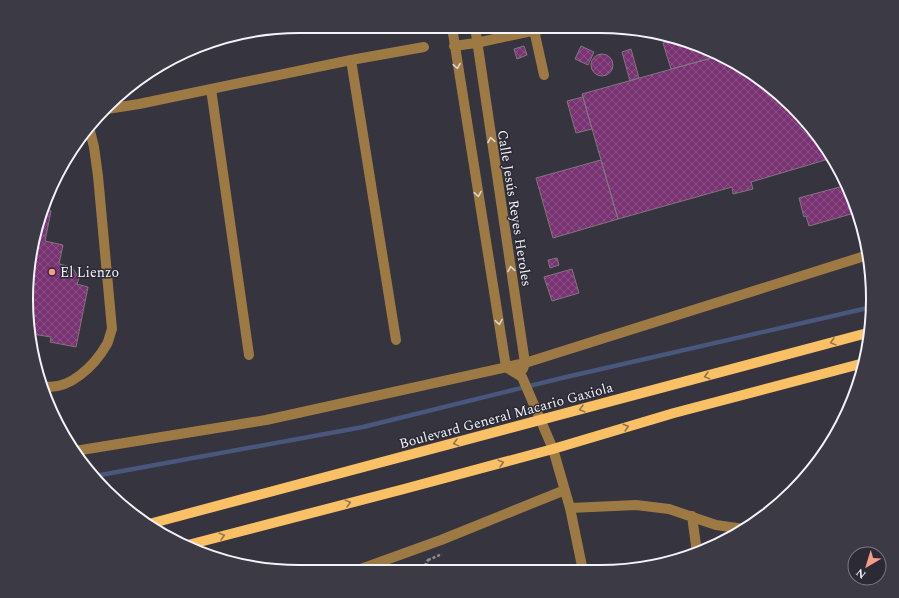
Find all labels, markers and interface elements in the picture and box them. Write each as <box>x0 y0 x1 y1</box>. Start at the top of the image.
one-way arrow <box>452 63 461 69</box>
street label: Calle Jesús Reyes Heroles <box>492 128 537 288</box>
one-way arrow <box>487 137 496 144</box>
one-way arrow <box>473 191 482 197</box>
place label: El Lienzo <box>60 262 119 283</box>
one-way arrow <box>507 266 516 272</box>
marker: El Lienzo <box>47 267 57 277</box>
one-way arrow <box>494 319 503 325</box>
one-way arrow <box>830 337 837 346</box>
one-way arrow <box>704 371 711 380</box>
street label: Boulevard General Macario Gaxiola <box>397 377 616 454</box>
one-way arrow <box>579 405 585 413</box>
one-way arrow <box>622 423 629 432</box>
one-way arrow <box>453 438 460 447</box>
one-way arrow <box>497 459 504 468</box>
one-way arrow <box>345 500 351 508</box>
one-way arrow <box>218 532 225 541</box>
north arrow <box>847 546 887 586</box>
text: N <box>852 564 870 583</box>

